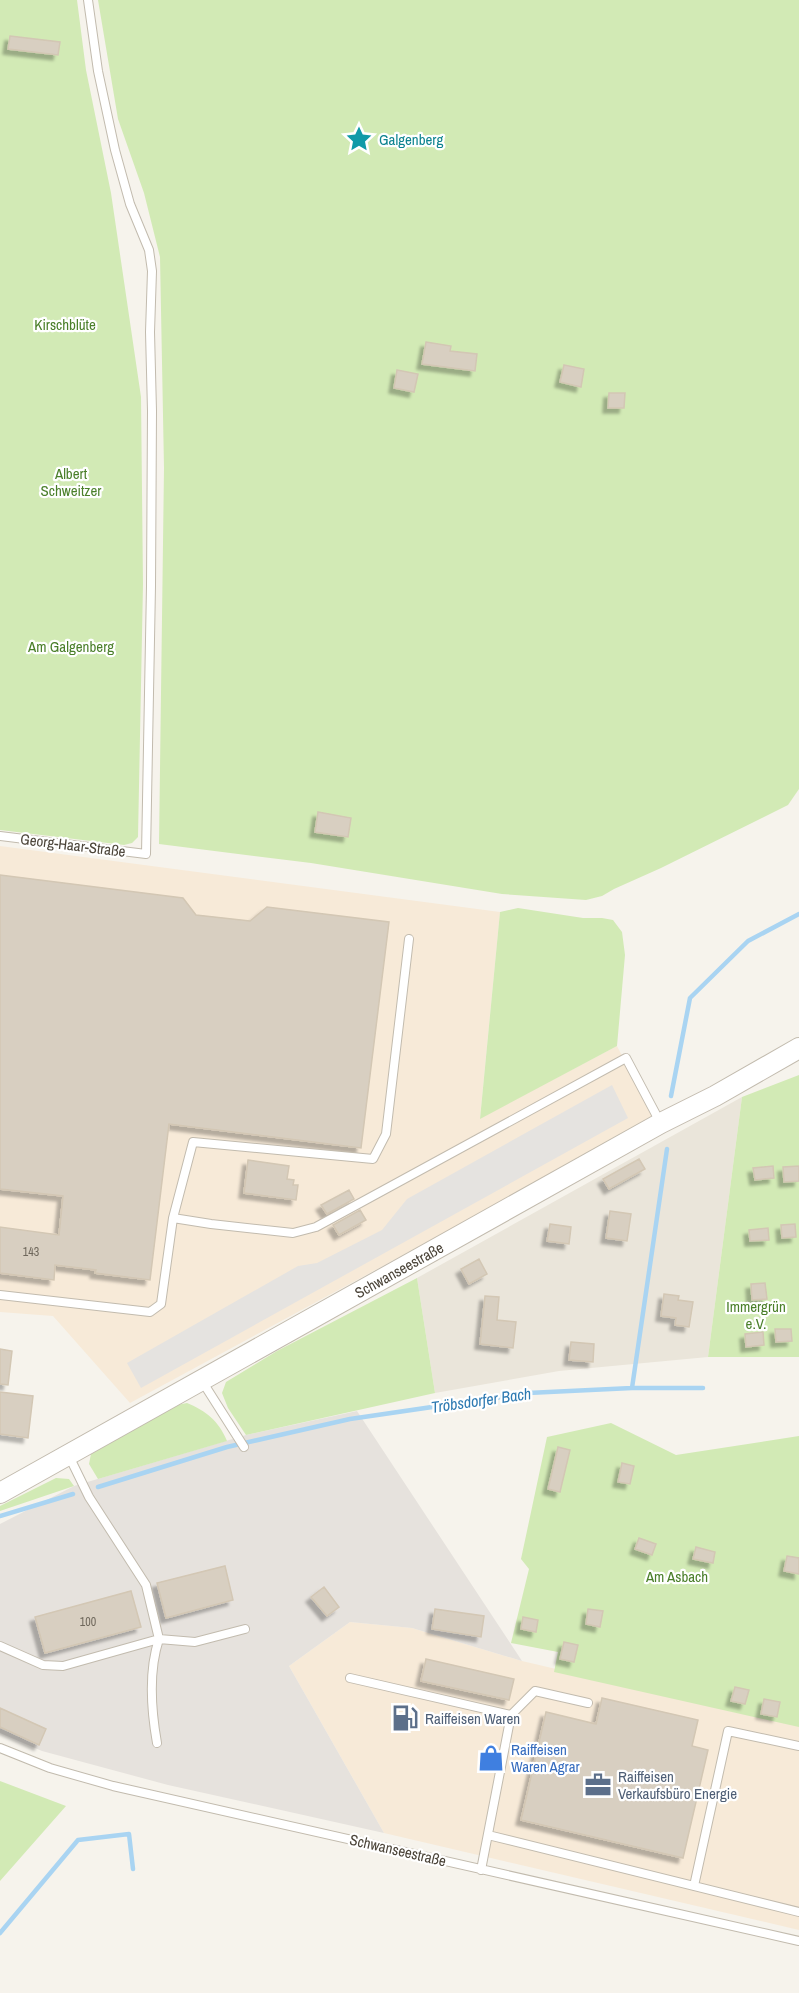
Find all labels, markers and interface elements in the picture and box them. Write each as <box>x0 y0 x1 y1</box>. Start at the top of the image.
place icon: Galgenberg <box>344 124 374 154</box>
place label: Galgenberg <box>379 129 443 150</box>
park label: Kirschblüte <box>34 314 96 335</box>
park label: Albert Schweitzer <box>41 463 101 501</box>
park label: Am Galgenberg <box>27 636 114 657</box>
street label: Georg-Haar-Straße <box>19 828 127 862</box>
street label: Schwanseestraße <box>351 1237 447 1303</box>
house number: 143 <box>23 1244 39 1260</box>
park label: Immergrün e.V. <box>726 1296 786 1334</box>
water label: Tröbsdorfer Bach <box>430 1382 532 1418</box>
park label: Am Asbach <box>645 1566 708 1587</box>
house number: 100 <box>80 1614 96 1630</box>
fuel station icon: Raiffeisen Waren <box>390 1703 420 1733</box>
place label: Raiffeisen Waren <box>425 1708 520 1729</box>
place label: Raiffeisen Waren Agrar <box>511 1739 580 1777</box>
shop icon: Raiffeisen Waren Agrar <box>476 1743 506 1773</box>
place label: Raiffeisen Verkaufsbüro Energie <box>618 1766 737 1804</box>
office icon: Raiffeisen Verkaufsbüro Energie <box>583 1770 613 1800</box>
street label: Schwanseestraße <box>348 1829 448 1871</box>

